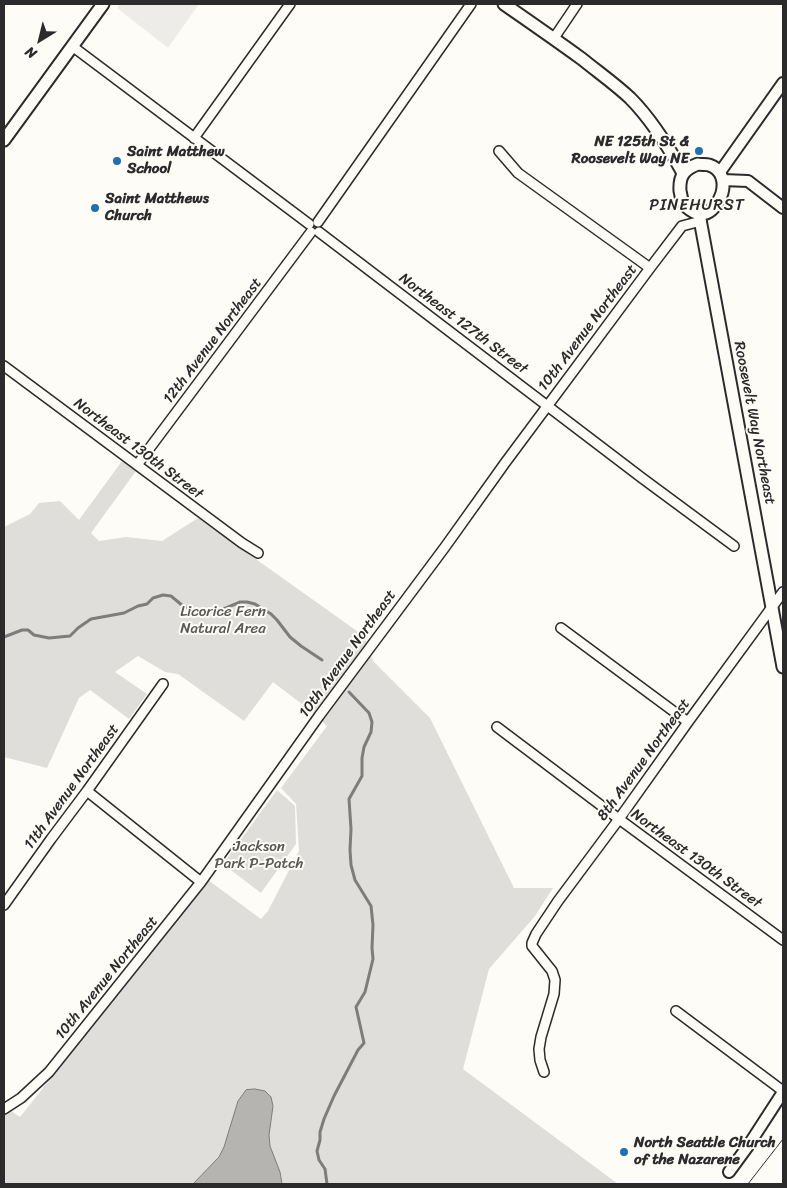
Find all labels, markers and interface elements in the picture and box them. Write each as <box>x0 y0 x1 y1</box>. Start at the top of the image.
north arrow <box>15 15 65 65</box>
text: N <box>20 40 42 66</box>
place label: NE 125th St & Roosevelt Way NE <box>572 133 689 168</box>
place label: Saint Matthew School <box>127 143 225 178</box>
marker: NE 125th St & Roosevelt Way NE <box>693 145 705 157</box>
marker: Saint Matthew School <box>111 155 123 167</box>
place label: Saint Matthews Church <box>105 190 209 225</box>
district label: PINEHURST <box>649 196 745 216</box>
marker: Saint Matthews Church <box>89 202 101 214</box>
street label: 10th Avenue Northeast <box>535 261 641 395</box>
street label: Northeast 127th Street <box>395 270 531 378</box>
street label: 12th Avenue Northeast <box>160 275 266 407</box>
street label: Roosevelt Way Northeast <box>729 340 779 506</box>
street label: Northeast 130th Street <box>70 395 206 503</box>
street label: 10th Avenue Northeast <box>296 587 400 721</box>
park label: Licorice Fern Natural Area <box>180 603 266 638</box>
street label: 8th Avenue Northeast <box>594 695 694 825</box>
street label: 11th Avenue Northeast <box>21 721 123 853</box>
street label: Northeast 130th Street <box>627 806 765 912</box>
park label: Jackson Park P-Patch <box>215 838 303 873</box>
street label: 10th Avenue Northeast <box>52 913 162 1043</box>
place label: North Seattle Church of the Nazarene <box>634 1134 776 1169</box>
marker: North Seattle Church of the Nazarene <box>618 1146 630 1158</box>

